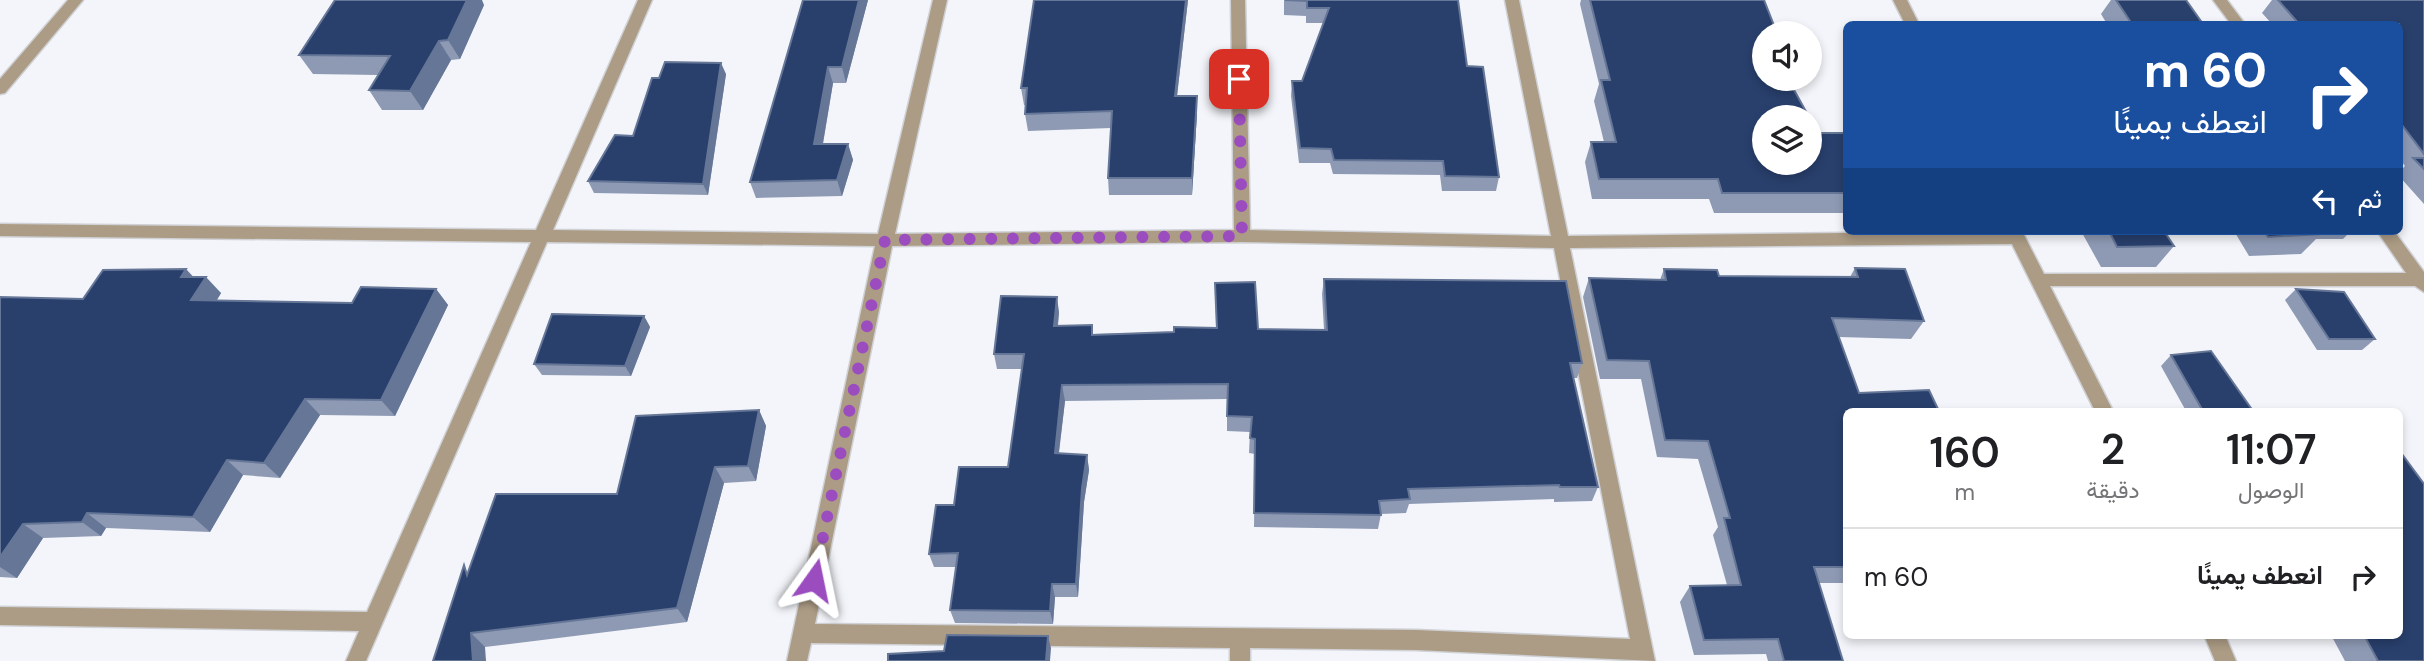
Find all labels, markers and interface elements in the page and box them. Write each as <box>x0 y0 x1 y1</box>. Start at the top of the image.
map controls <box>1752 21 1822 175</box>
button: sound <box>1752 21 1822 91</box>
text: 60 m <box>2144 38 2267 102</box>
pin <box>1209 49 1269 109</box>
icon: right <box>2291 49 2382 140</box>
icon: arrive <box>1220 60 1258 98</box>
text: انعطف يمينًا <box>2113 101 2267 143</box>
button: layers <box>1752 105 1822 175</box>
icon: left <box>2306 182 2344 220</box>
text: ثم <box>2358 182 2382 216</box>
text: 2 <box>2101 422 2125 477</box>
text: 11:07 <box>2226 422 2317 477</box>
text: 160 <box>1929 425 2000 480</box>
text: دقيقة <box>2086 475 2140 505</box>
text: الوصول <box>2238 475 2304 505</box>
text: m <box>1954 477 1975 507</box>
position arrow <box>777 543 851 617</box>
text: انعطف يمينًا <box>2197 558 2323 592</box>
icon: right <box>2344 558 2382 596</box>
text: 60 m <box>1864 560 1928 594</box>

